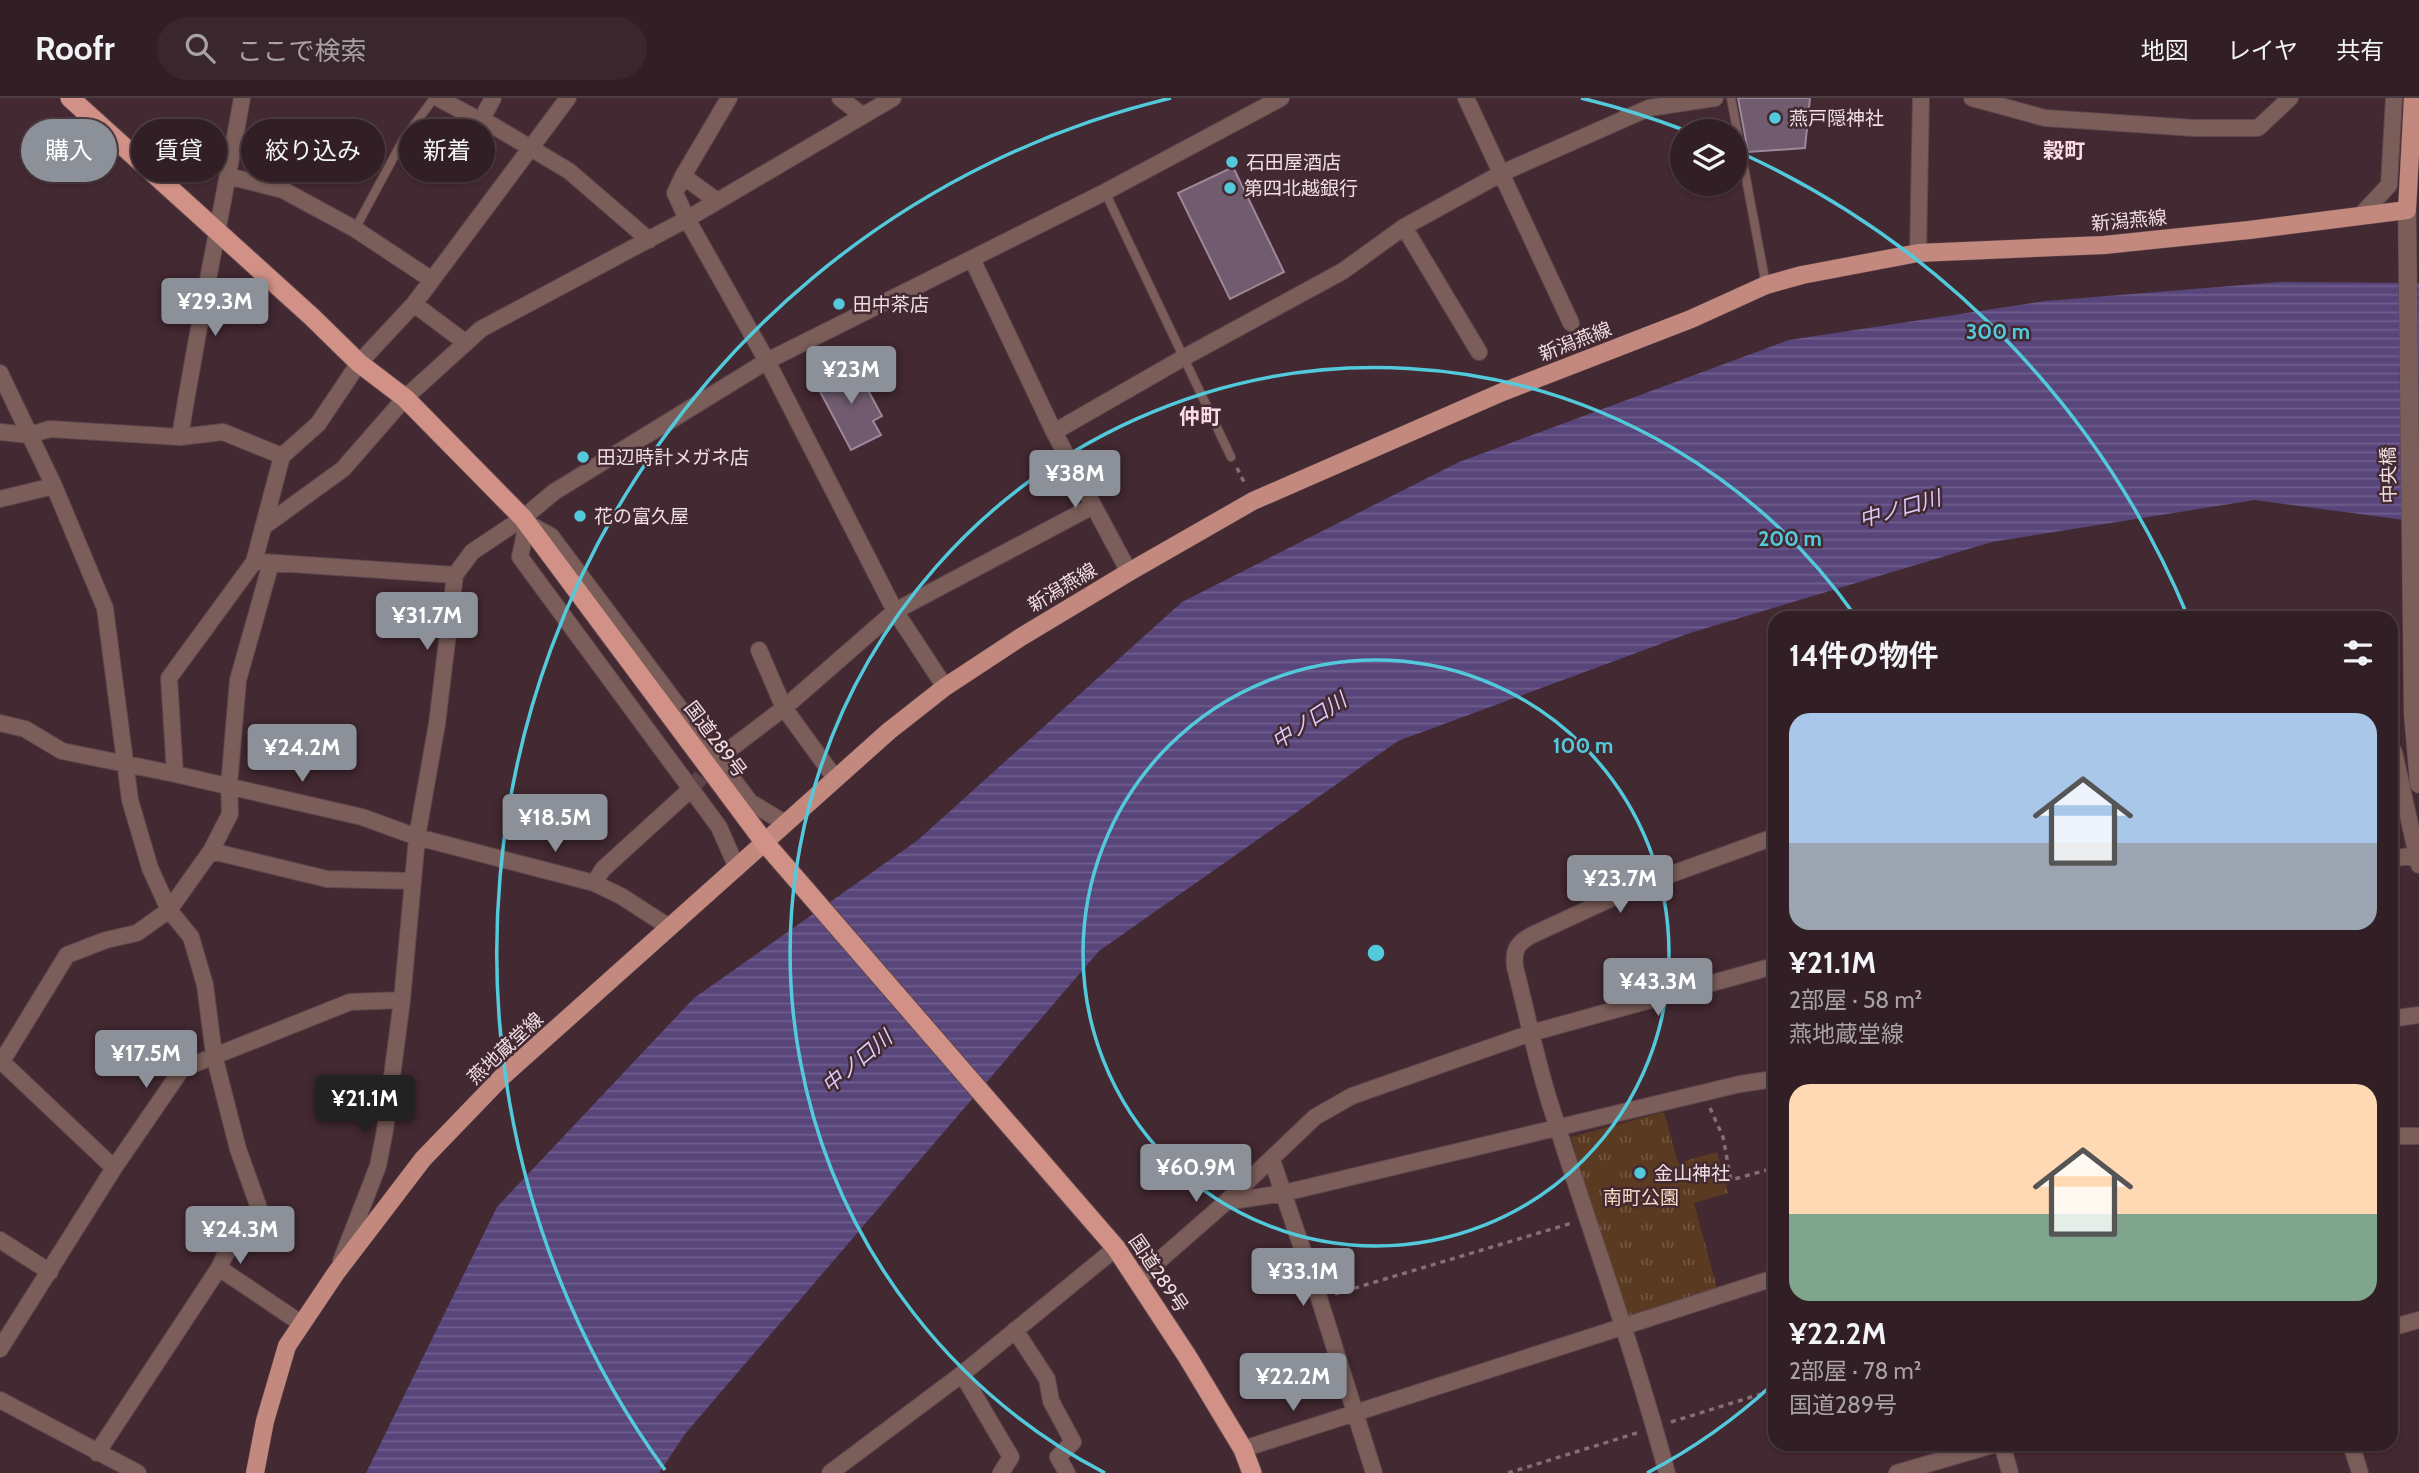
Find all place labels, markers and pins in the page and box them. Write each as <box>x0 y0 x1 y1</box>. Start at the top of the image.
place label: 燕戸隠神社 <box>1789 107 1884 130</box>
marker: 燕戸隠神社 <box>1767 110 1783 126</box>
place label: 石田屋酒店 <box>1246 151 1341 174</box>
marker: 石田屋酒店 <box>1224 154 1240 170</box>
place label: 第四北越銀行 <box>1244 177 1358 200</box>
marker: 第四北越銀行 <box>1222 180 1238 196</box>
pin: ¥29.3M <box>158 278 272 338</box>
place label: 田中茶店 <box>853 293 929 316</box>
marker: 田中茶店 <box>831 296 847 312</box>
pin: ¥23M <box>810 346 892 406</box>
place label: 田辺時計メガネ店 <box>597 446 749 469</box>
marker: 田辺時計メガネ店 <box>575 449 591 465</box>
pin: ¥38M <box>1034 450 1116 510</box>
place label: 花の富久屋 <box>594 505 689 528</box>
marker: 花の富久屋 <box>572 508 588 524</box>
pin: ¥31.7M <box>370 592 484 652</box>
pin: ¥24.2M <box>245 724 359 784</box>
pin: ¥18.5M <box>498 794 612 854</box>
pin: ¥23.7M <box>1563 856 1677 915</box>
centre of rings <box>1364 941 1388 965</box>
pin: ¥43.3M <box>1601 958 1715 1018</box>
pin: ¥17.5M <box>89 1030 203 1090</box>
pin: ¥21.1M <box>308 1076 422 1135</box>
pin: ¥60.9M <box>1139 1144 1253 1204</box>
place label: 金山神社 <box>1654 1162 1730 1185</box>
marker: 金山神社 <box>1632 1165 1648 1181</box>
pin: ¥24.3M <box>183 1206 297 1266</box>
pin: ¥33.1M <box>1246 1248 1360 1308</box>
pin: ¥22.2M <box>1236 1354 1350 1413</box>

